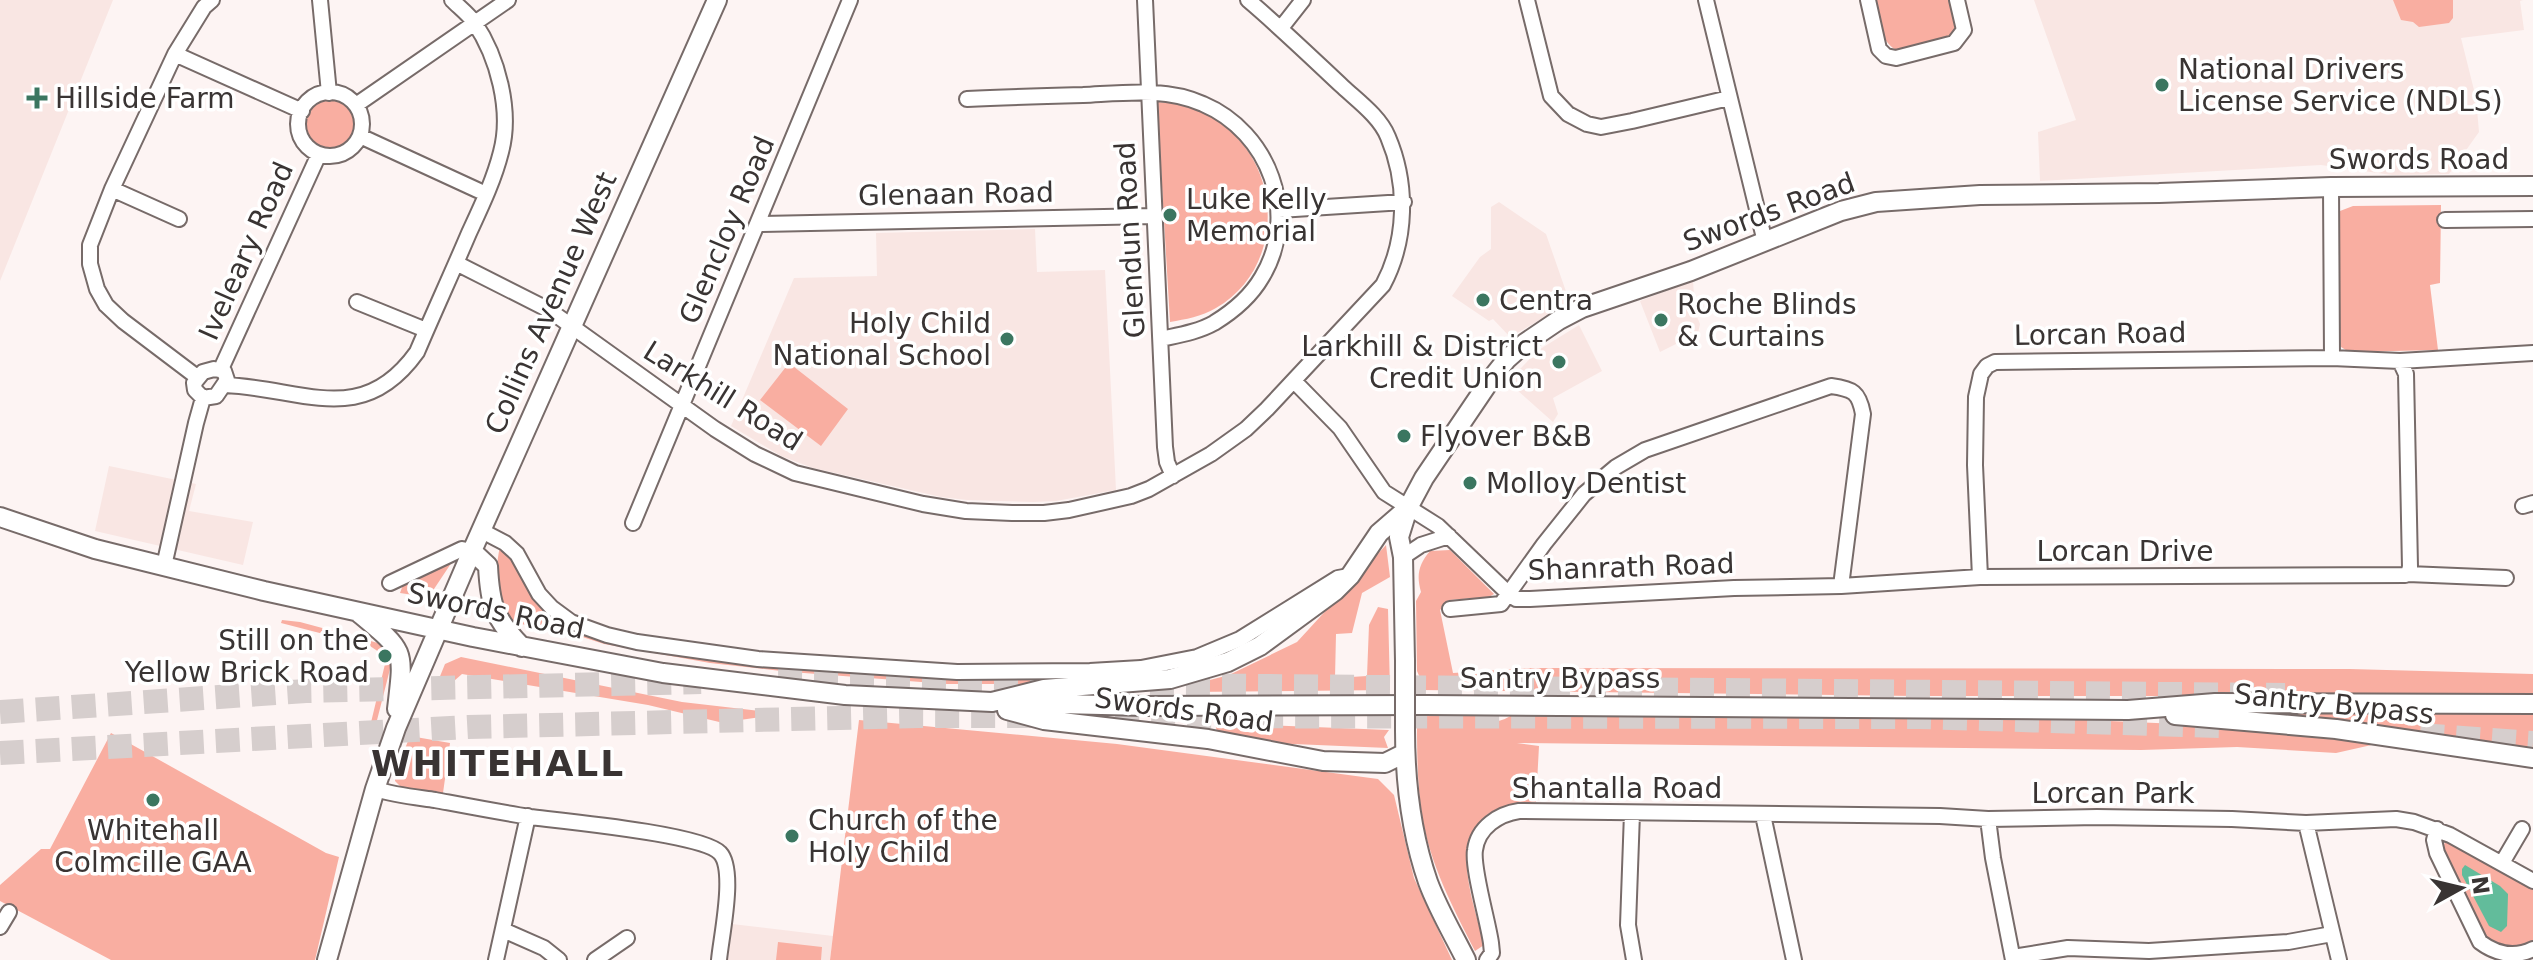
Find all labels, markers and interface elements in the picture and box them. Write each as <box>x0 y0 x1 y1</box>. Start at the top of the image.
place label: National Drivers License Service (NDLS) <box>2178 53 2503 118</box>
marker: National Drivers License Service (NDLS) <box>2153 76 2171 94</box>
place label: Hillside Farm <box>55 82 235 115</box>
marker: Hillside Farm <box>26 87 48 109</box>
street label: Glencloy Road <box>673 131 781 329</box>
street label: Glendun Road <box>1108 141 1152 339</box>
street label: Swords Road <box>2329 143 2509 176</box>
street label: Iveleary Road <box>192 157 300 345</box>
street label: Swords Road <box>1679 166 1859 258</box>
street label: Collins Avenue West <box>478 167 624 439</box>
street label: Glenaan Road <box>858 176 1054 212</box>
place label: Luke Kelly Memorial <box>1186 183 1327 248</box>
marker: Luke Kelly Memorial <box>1161 206 1179 224</box>
place label: Centra <box>1499 284 1593 317</box>
place label: Roche Blinds & Curtains <box>1677 288 1856 353</box>
marker: Centra <box>1474 291 1492 309</box>
place label: Holy Child National School <box>772 307 991 372</box>
marker: Roche Blinds & Curtains <box>1652 311 1670 329</box>
street label: Lorcan Road <box>2013 316 2187 352</box>
marker: Holy Child National School <box>998 330 1016 348</box>
place label: Larkhill & District Credit Union <box>1301 330 1543 395</box>
street label: Larkhill Road <box>638 334 808 458</box>
marker: Larkhill & District Credit Union <box>1550 353 1568 371</box>
place label: Flyover B&B <box>1420 420 1592 453</box>
marker: Flyover B&B <box>1395 427 1413 445</box>
place label: Molloy Dentist <box>1486 467 1686 500</box>
marker: Molloy Dentist <box>1461 474 1479 492</box>
street label: Lorcan Drive <box>2037 535 2213 568</box>
street label: Shanrath Road <box>1527 547 1735 587</box>
street label: Swords Road <box>404 576 588 646</box>
place label: Still on the Yellow Brick Road <box>124 624 369 689</box>
marker: Still on the Yellow Brick Road <box>376 647 394 665</box>
street label: Santry Bypass <box>1460 662 1660 695</box>
street label: Santry Bypass <box>2233 677 2435 731</box>
street label: Swords Road <box>1092 681 1276 739</box>
district label: WHITEHALL <box>371 743 625 784</box>
street label: Shantalla Road <box>1512 772 1722 805</box>
street label: Lorcan Park <box>2032 777 2195 810</box>
marker: Whitehall Colmcille GAA <box>144 791 162 809</box>
place label: Church of the Holy Child <box>808 804 998 869</box>
place label: Whitehall Colmcille GAA <box>54 814 252 879</box>
marker: Church of the Holy Child <box>783 827 801 845</box>
north arrow <box>2421 848 2501 928</box>
text: N <box>2467 874 2494 896</box>

